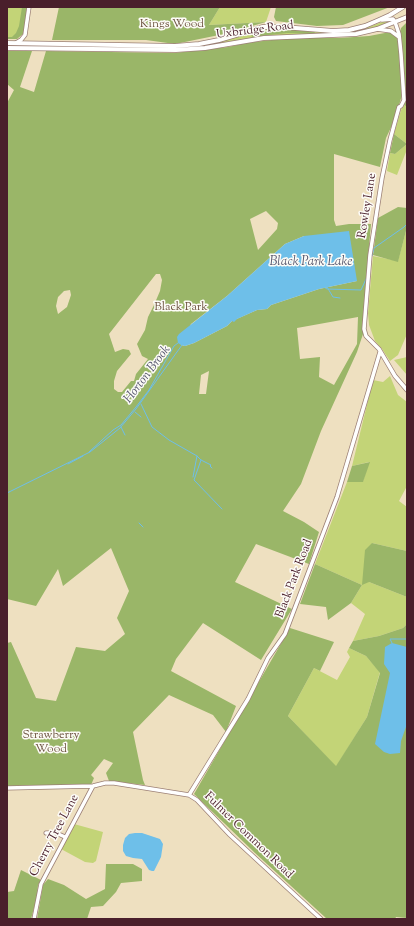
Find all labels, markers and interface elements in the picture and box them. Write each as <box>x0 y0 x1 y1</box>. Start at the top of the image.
park label: Kings Wood <box>140 18 204 32</box>
street label: Uxbridge Road <box>215 19 295 43</box>
street label: Rowley Lane <box>356 172 380 240</box>
water label: Black Park Lake <box>269 255 353 271</box>
park label: Black Park <box>154 301 208 315</box>
water label: Horton Brook <box>121 343 175 407</box>
street label: Black Park Road <box>273 538 317 620</box>
park label: Strawberry Wood <box>22 729 80 757</box>
street label: Fulmer Common Road <box>201 790 295 882</box>
street label: Cherry Tree Lane <box>27 793 83 879</box>

